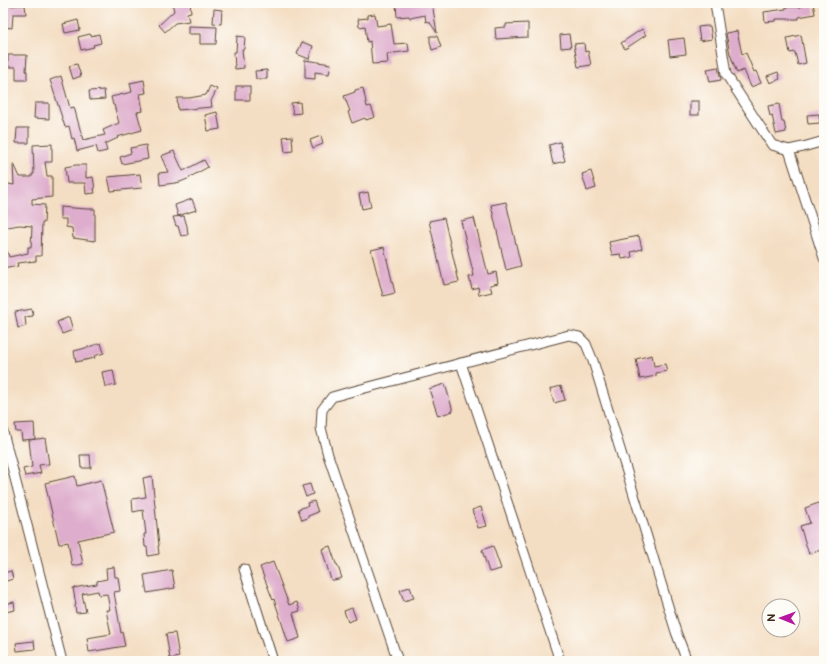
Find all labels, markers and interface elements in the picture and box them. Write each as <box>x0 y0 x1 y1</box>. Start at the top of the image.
north arrow <box>761 598 801 638</box>
text: N <box>765 614 778 622</box>

